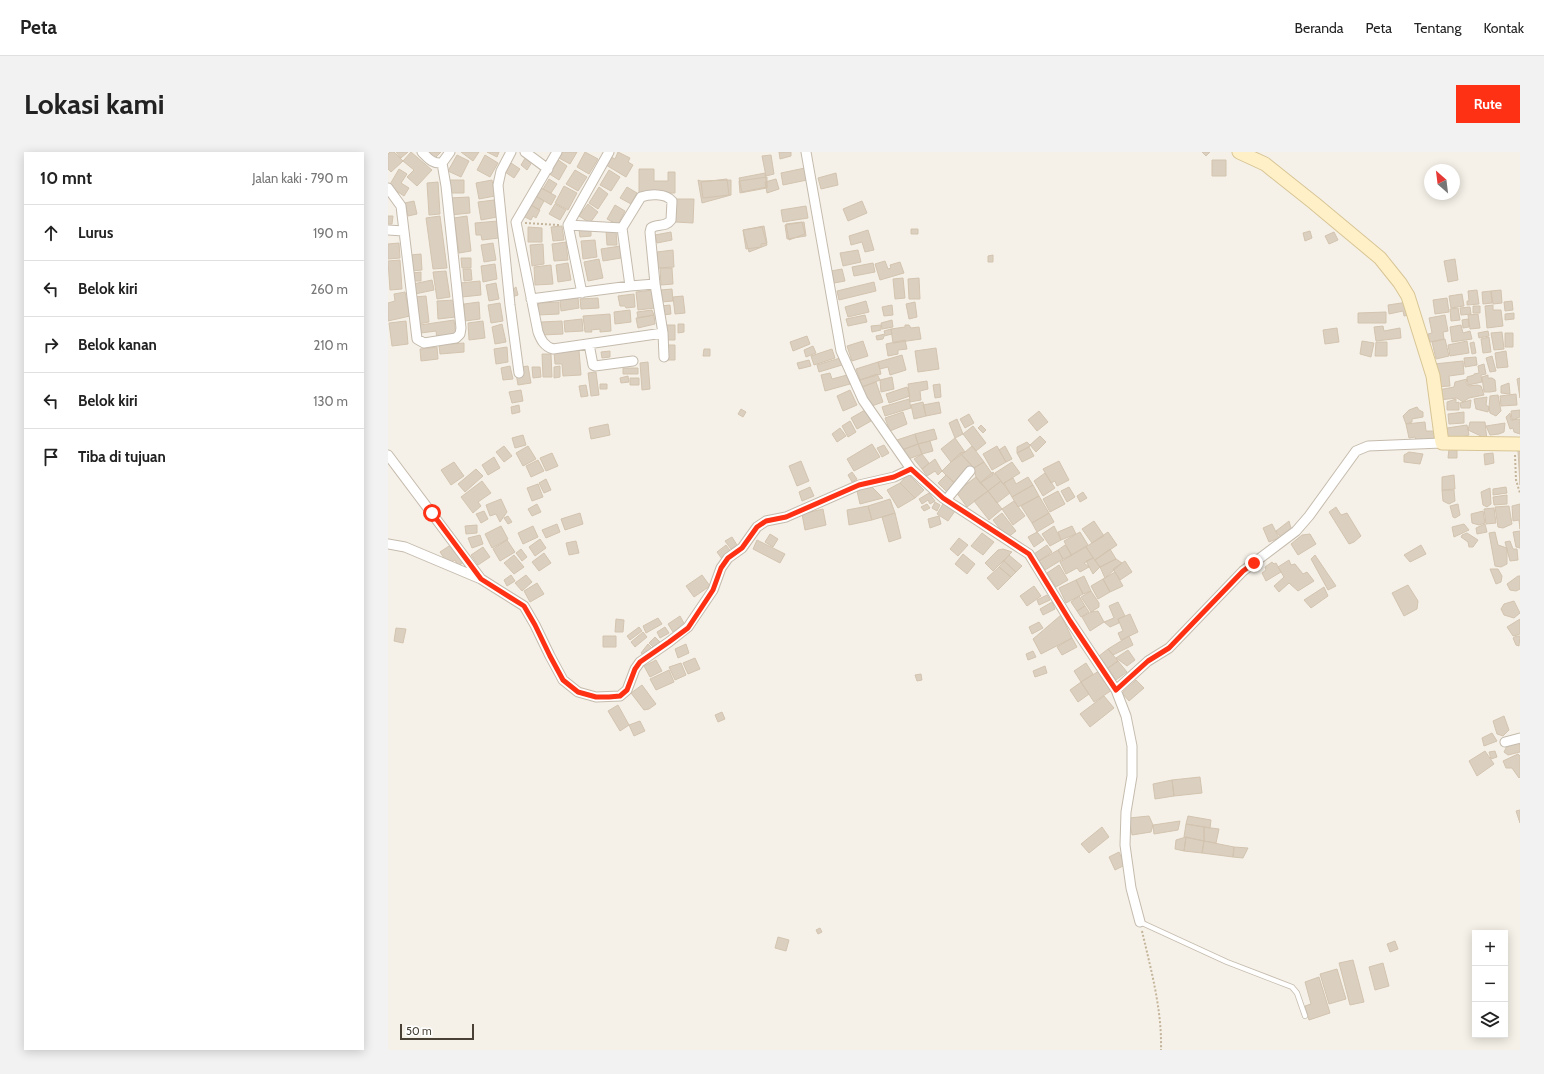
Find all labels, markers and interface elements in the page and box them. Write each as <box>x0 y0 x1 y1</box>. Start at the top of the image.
text: Peta <box>20 16 57 39</box>
text: Beranda <box>1295 19 1344 37</box>
text: Peta <box>1366 19 1392 37</box>
text: Tentang <box>1414 19 1461 37</box>
text: Kontak <box>1483 19 1524 37</box>
button: Rute <box>1456 85 1520 123</box>
text: Lokasi kami <box>24 87 164 121</box>
north arrow <box>1424 164 1460 200</box>
text: 10 mnt <box>40 168 92 188</box>
text: Jalan kaki · 790 m <box>252 170 348 186</box>
icon: ahead <box>40 222 62 244</box>
text: Lurus <box>78 224 113 242</box>
text: 190 m <box>313 225 348 241</box>
icon: left <box>40 278 62 300</box>
text: Belok kiri <box>78 280 138 298</box>
text: 260 m <box>310 281 348 297</box>
icon: right <box>40 334 62 356</box>
text: Belok kanan <box>78 336 157 354</box>
text: 210 m <box>314 337 348 353</box>
icon: left <box>40 390 62 412</box>
text: Belok kiri <box>78 392 138 410</box>
text: 130 m <box>313 393 348 409</box>
icon: arrive <box>40 446 62 468</box>
text: Tiba di tujuan <box>78 448 166 466</box>
route start <box>423 504 441 522</box>
route end <box>1245 554 1263 572</box>
map controls <box>1472 930 1508 1038</box>
button: + <box>1472 930 1508 966</box>
button: − <box>1472 966 1508 1002</box>
button: layers <box>1472 1002 1508 1038</box>
scale bar <box>400 1022 474 1041</box>
text: 50 m <box>406 1024 432 1038</box>

